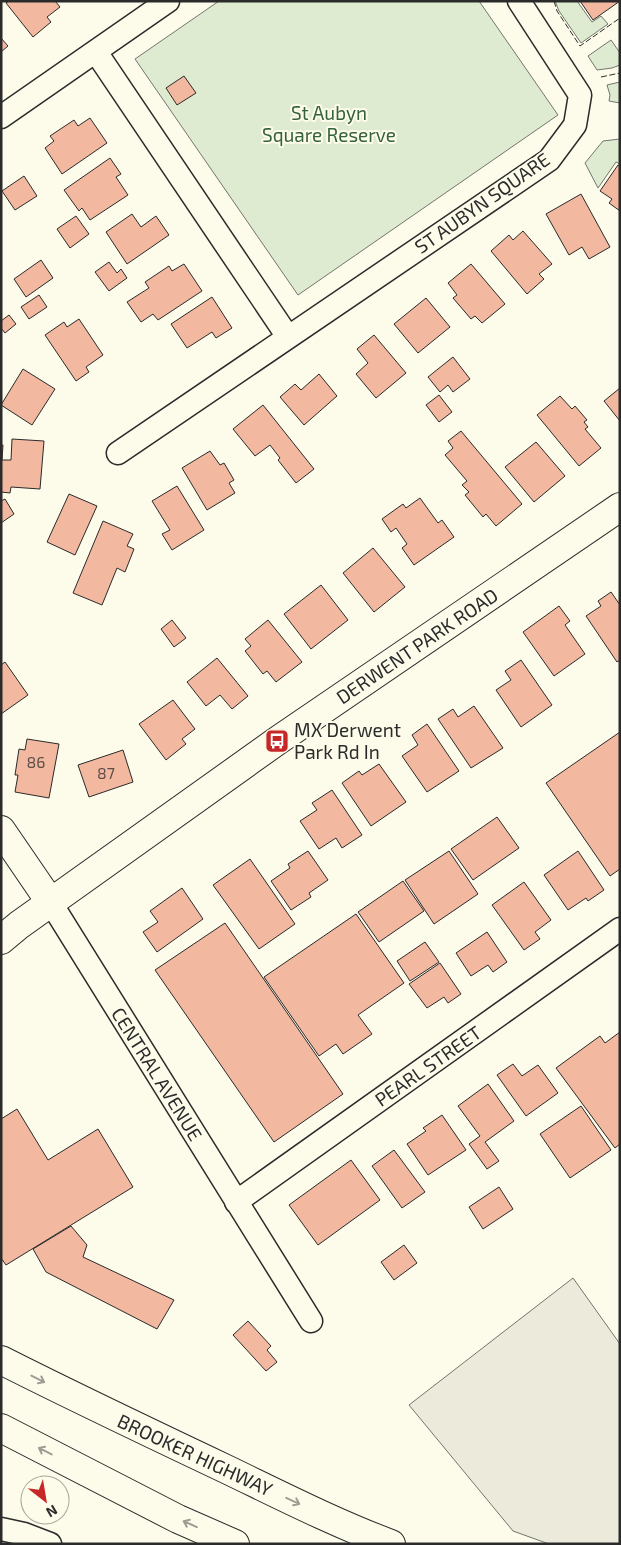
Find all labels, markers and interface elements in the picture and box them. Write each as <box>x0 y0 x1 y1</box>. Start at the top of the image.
park label: St Aubyn Square Reserve <box>262 101 396 146</box>
street label: ST AUBYN SQUARE <box>410 147 554 258</box>
street label: DERWENT PARK ROAD <box>332 583 502 708</box>
place label: MX Derwent Park Rd In <box>294 718 401 763</box>
bus stop icon: MX Derwent Park Rd In <box>264 728 290 754</box>
house number: 86 <box>27 752 45 771</box>
house number: 87 <box>97 763 115 782</box>
street label: CENTRAL AVENUE <box>107 1003 208 1145</box>
street label: PEARL STREET <box>370 1020 485 1111</box>
one-way arrow <box>30 1375 45 1384</box>
street label: BROOKER HIGHWAY <box>114 1409 276 1501</box>
one-way arrow <box>38 1446 53 1455</box>
north arrow <box>20 1475 70 1525</box>
one-way arrow <box>285 1497 300 1506</box>
text: N <box>43 1502 61 1521</box>
one-way arrow <box>183 1519 198 1528</box>

